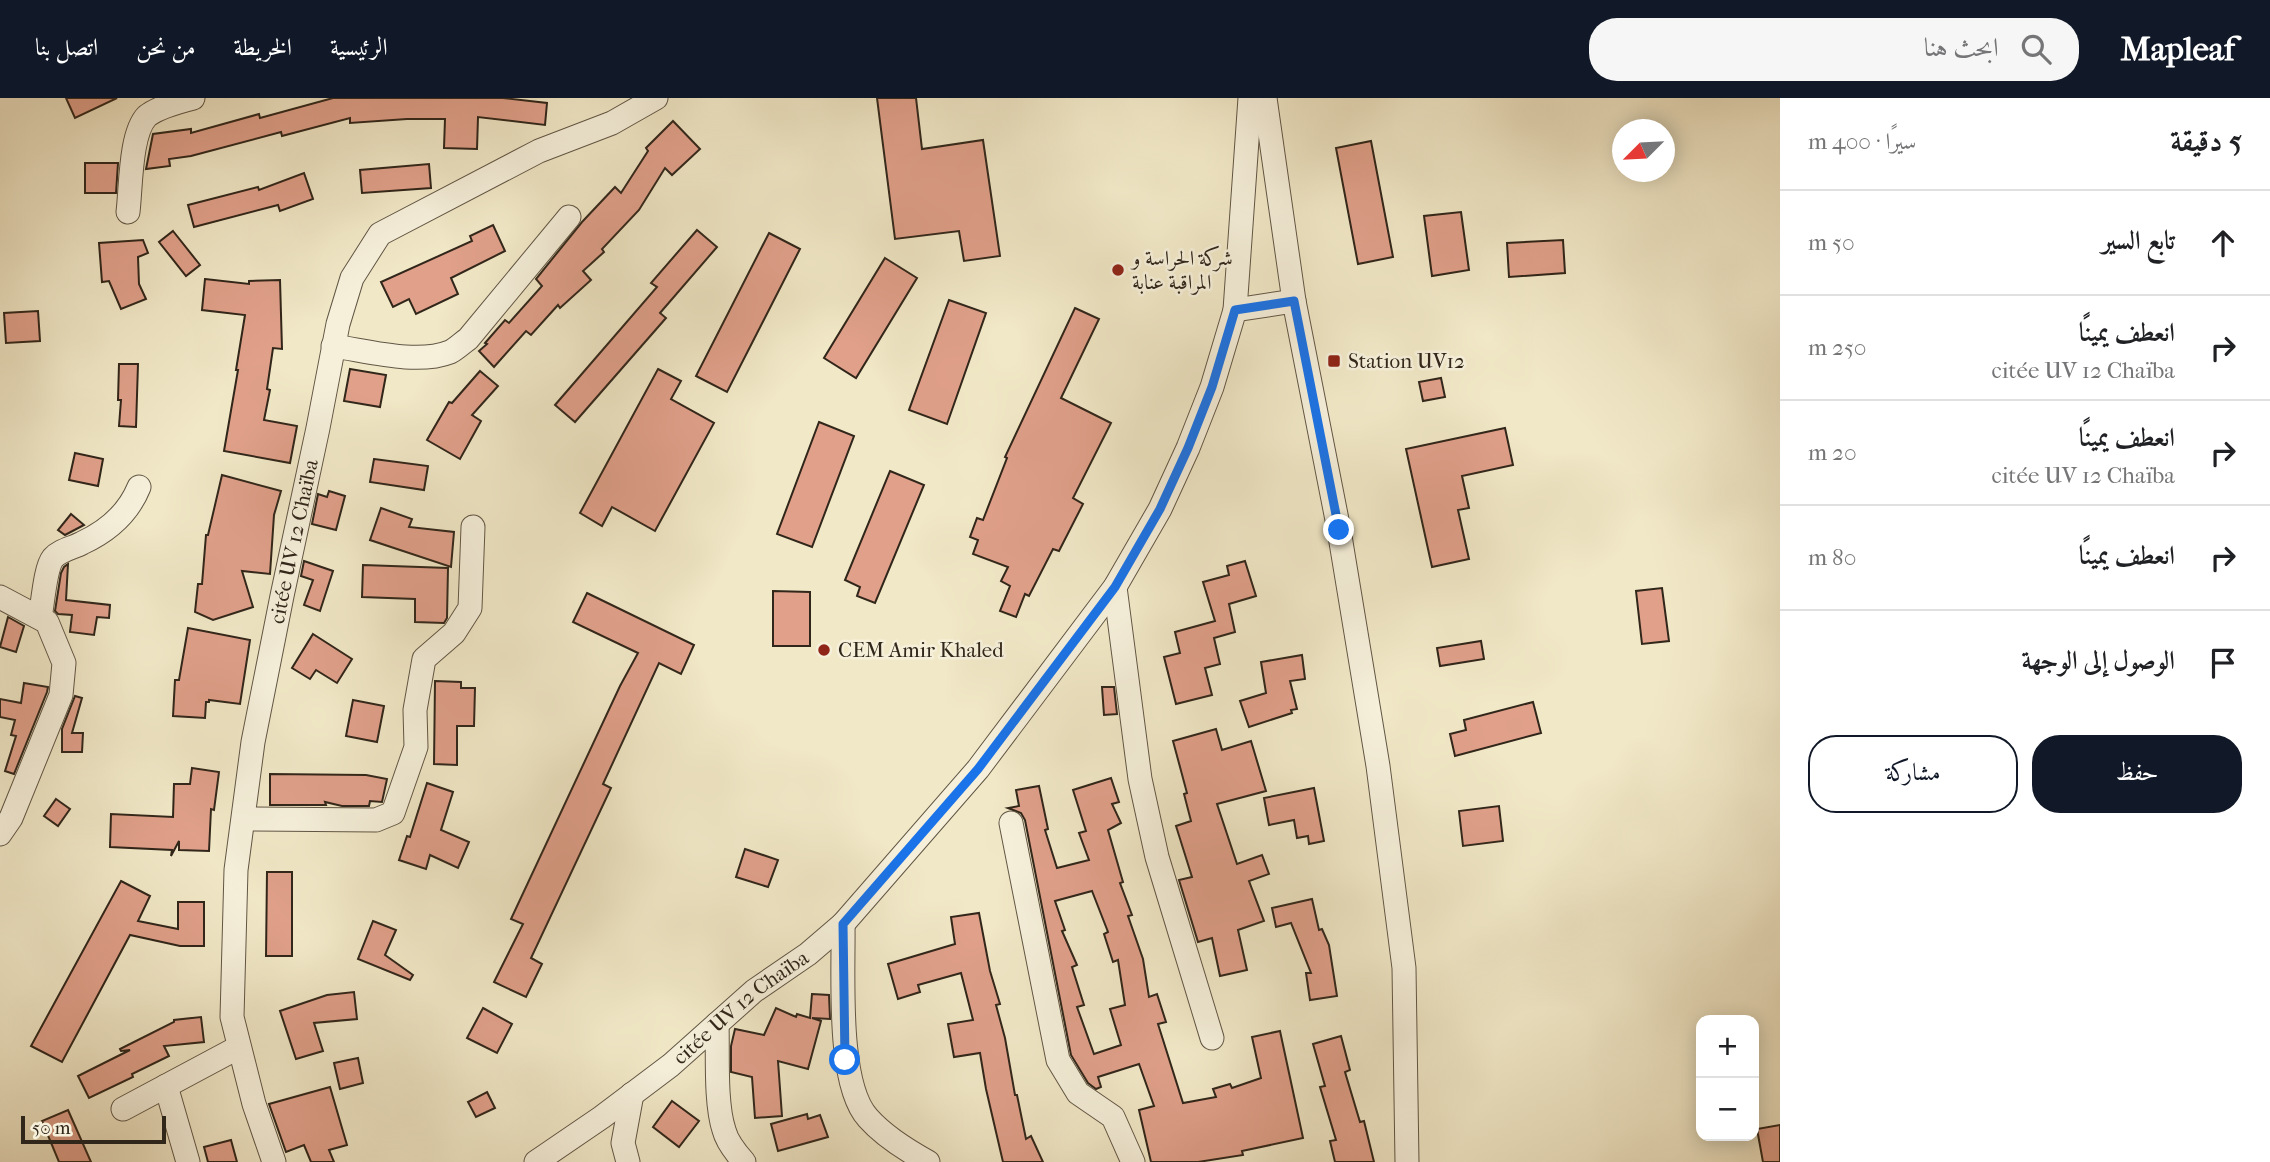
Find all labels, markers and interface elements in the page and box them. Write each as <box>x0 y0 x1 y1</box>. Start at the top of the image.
search box <box>1589 18 2079 81</box>
icon: search <box>2017 30 2055 68</box>
text: Mapleaf <box>2121 30 2235 69</box>
text: ابحث هنا <box>1924 32 1999 63</box>
text: اتصل بنا <box>35 33 98 61</box>
text: من نحن <box>136 33 196 61</box>
text: الخريطة <box>234 33 292 61</box>
text: الرئيسية <box>330 33 388 61</box>
north arrow <box>1612 119 1675 182</box>
text: 5 دقيقة <box>2170 124 2242 159</box>
text: سيرًا · 400 m <box>1808 128 1916 155</box>
icon: ahead <box>2204 224 2242 262</box>
text: تابع السير <box>2102 225 2175 256</box>
text: 50 m <box>1808 229 1855 256</box>
place label: شركة الحراسة و المراقبة عنابة <box>1130 245 1233 295</box>
marker: شركة الحراسة و المراقبة عنابة <box>1110 262 1126 278</box>
text: انعطف يمينًا <box>2079 317 2175 348</box>
icon: right <box>2204 329 2242 367</box>
text: 250 m <box>1808 334 1866 361</box>
place label: Station UV12 <box>1348 349 1465 373</box>
marker: Station UV12 <box>1326 353 1342 369</box>
text: citée UV 12 Chaïba <box>1992 357 2175 384</box>
text: انعطف يمينًا <box>2079 422 2175 453</box>
icon: right <box>2204 434 2242 472</box>
text: 20 m <box>1808 439 1857 466</box>
street label: citée UV 12 Chaïba <box>265 457 323 626</box>
text: citée UV 12 Chaïba <box>1992 462 2175 489</box>
route end <box>1323 514 1354 545</box>
icon: right <box>2204 539 2242 577</box>
text: انعطف يمينًا <box>2079 540 2175 571</box>
text: 80 m <box>1808 544 1856 571</box>
place label: CEM Amir Khaled <box>838 638 1004 662</box>
marker: CEM Amir Khaled <box>816 642 832 658</box>
icon: arrive <box>2204 644 2242 682</box>
text: الوصول إلى الوجهة <box>2021 645 2175 676</box>
button: مشاركة <box>1808 735 2018 813</box>
button: حفظ <box>2032 735 2242 813</box>
street label: citée UV 12 Chaïba <box>668 945 813 1069</box>
map controls <box>1696 1015 1759 1141</box>
button: + <box>1696 1015 1759 1078</box>
route start <box>829 1044 860 1075</box>
button: − <box>1696 1078 1759 1141</box>
scale bar <box>21 1113 166 1145</box>
text: 50 m <box>32 1117 71 1139</box>

